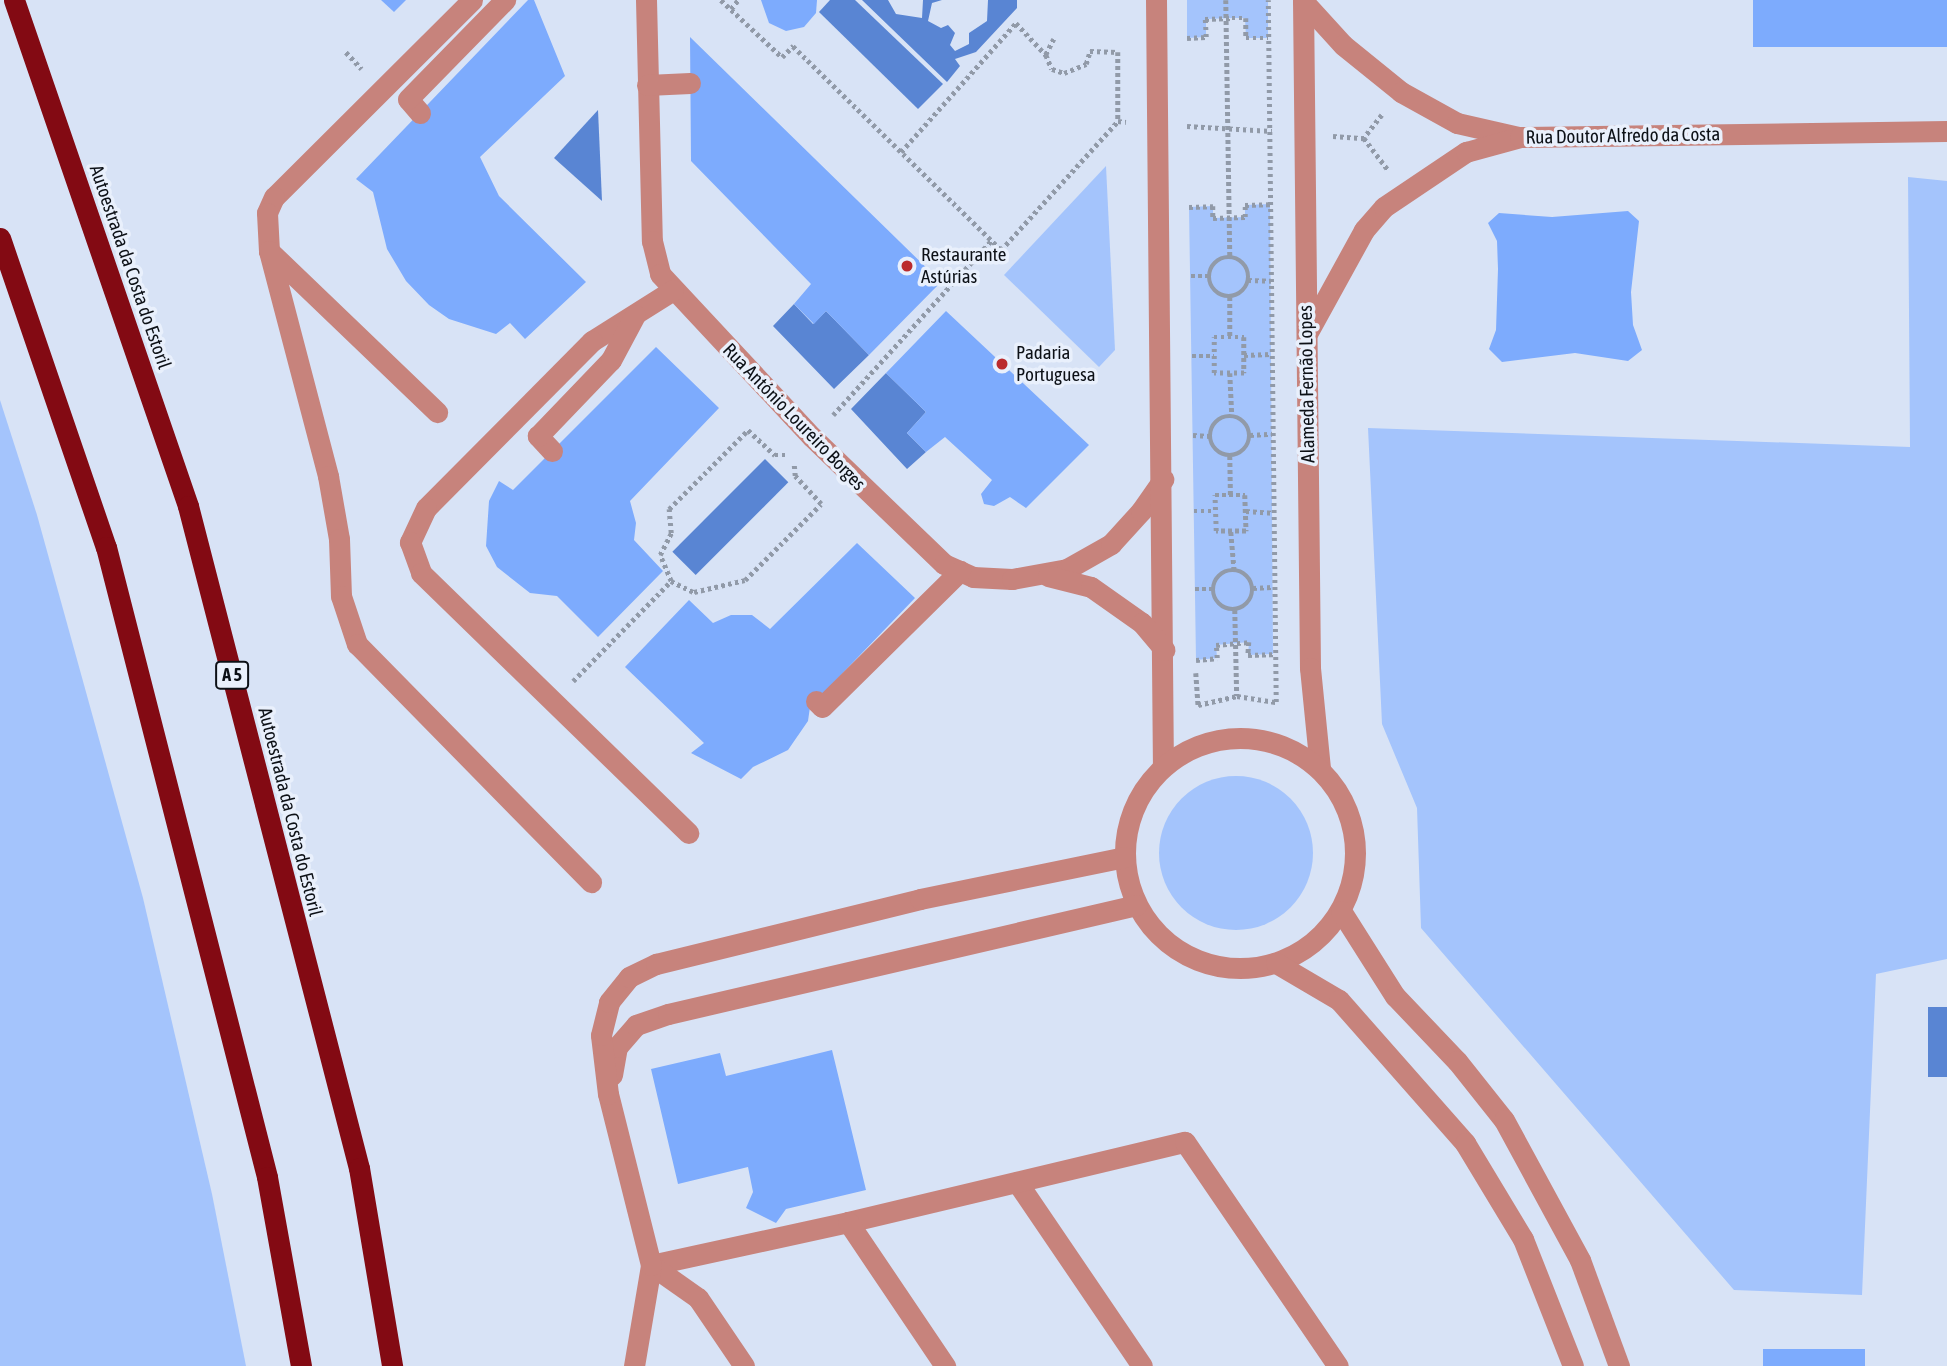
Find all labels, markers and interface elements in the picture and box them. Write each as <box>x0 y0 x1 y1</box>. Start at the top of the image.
street label: Rua Doutor Alfredo da Costa <box>1526 123 1720 149</box>
street label: Autoestrada da Costa do Estoril <box>84 162 176 372</box>
place label: Restaurante Astúrias <box>921 244 1006 288</box>
marker: Restaurante Astúrias <box>899 258 915 274</box>
street label: Alameda Fernão Lopes <box>1294 305 1320 463</box>
street label: Rua António Loureiro Borges <box>718 339 870 495</box>
place label: Padaria Portuguesa <box>1016 342 1096 386</box>
marker: Padaria Portuguesa <box>994 356 1010 372</box>
road number: A 5 <box>215 660 250 690</box>
street label: Autoestrada da Costa do Estoril <box>253 705 327 919</box>

